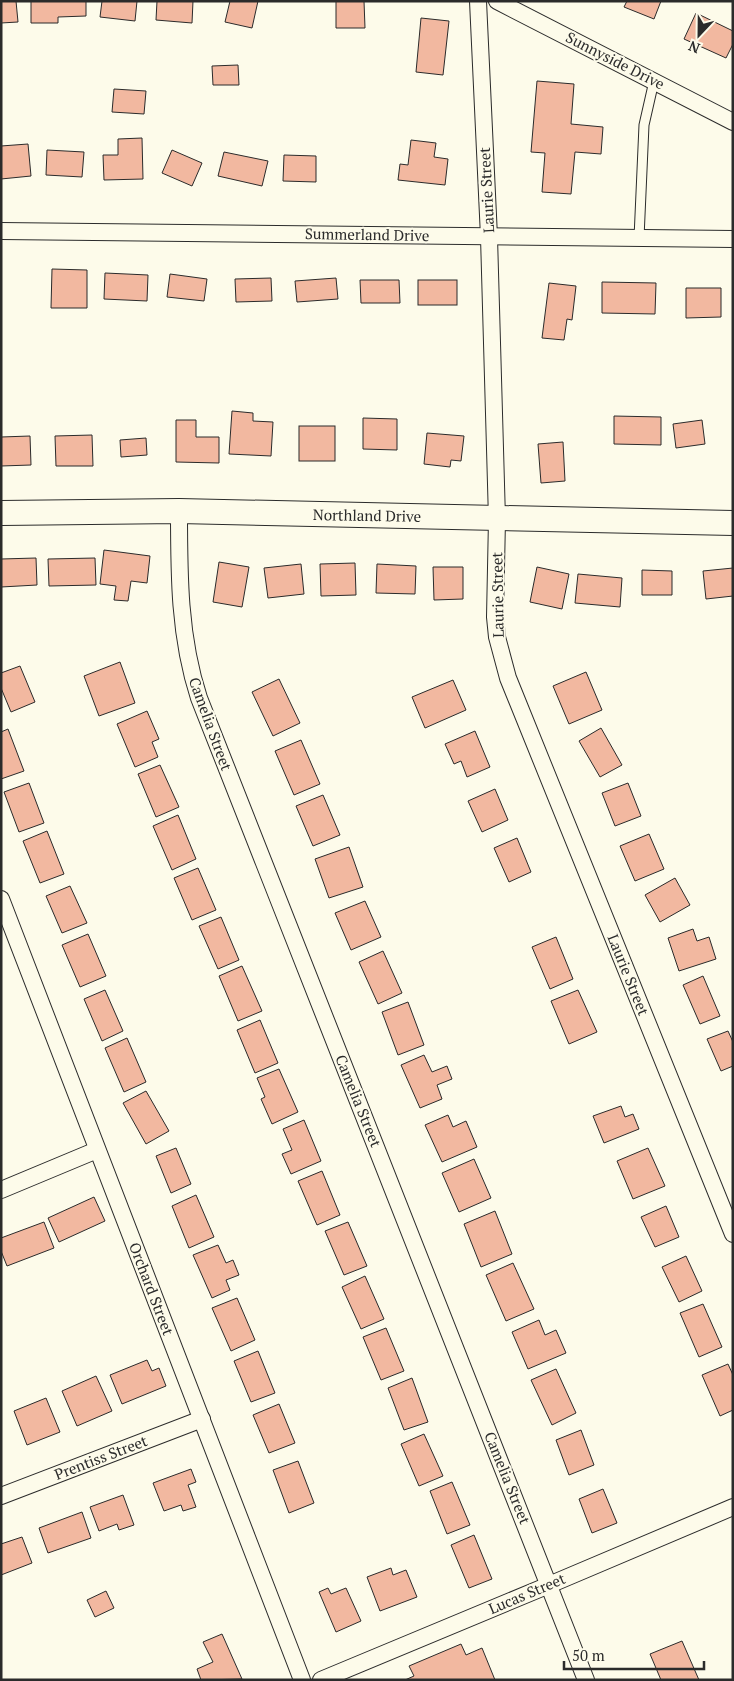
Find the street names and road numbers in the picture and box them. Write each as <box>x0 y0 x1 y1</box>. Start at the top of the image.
street label: Sunnyside Drive <box>563 27 668 94</box>
street label: Laurie Street <box>474 146 498 233</box>
street label: Summerland Drive <box>305 223 429 245</box>
street label: Northland Drive <box>313 504 421 526</box>
street label: Laurie Street <box>486 551 508 638</box>
street label: Camelia Street <box>185 674 237 774</box>
street label: Laurie Street <box>604 931 654 1019</box>
street label: Camelia Street <box>331 1051 387 1150</box>
street label: Orchard Street <box>125 1239 179 1338</box>
street label: Camelia Street <box>480 1428 536 1527</box>
street label: Prentiss Street <box>51 1430 150 1484</box>
street label: Lucas Street <box>485 1568 568 1618</box>

